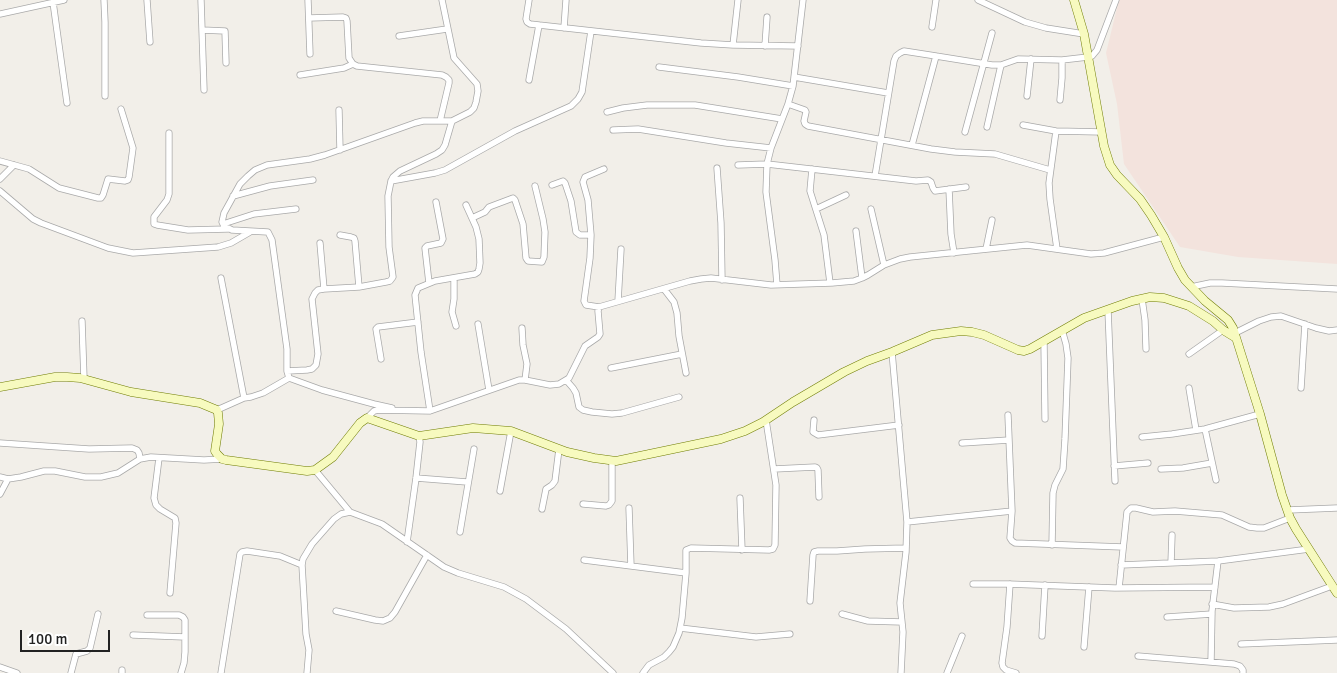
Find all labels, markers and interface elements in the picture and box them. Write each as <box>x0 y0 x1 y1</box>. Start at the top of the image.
scale bar <box>22 620 112 652</box>
text: 100 m <box>28 630 68 648</box>

